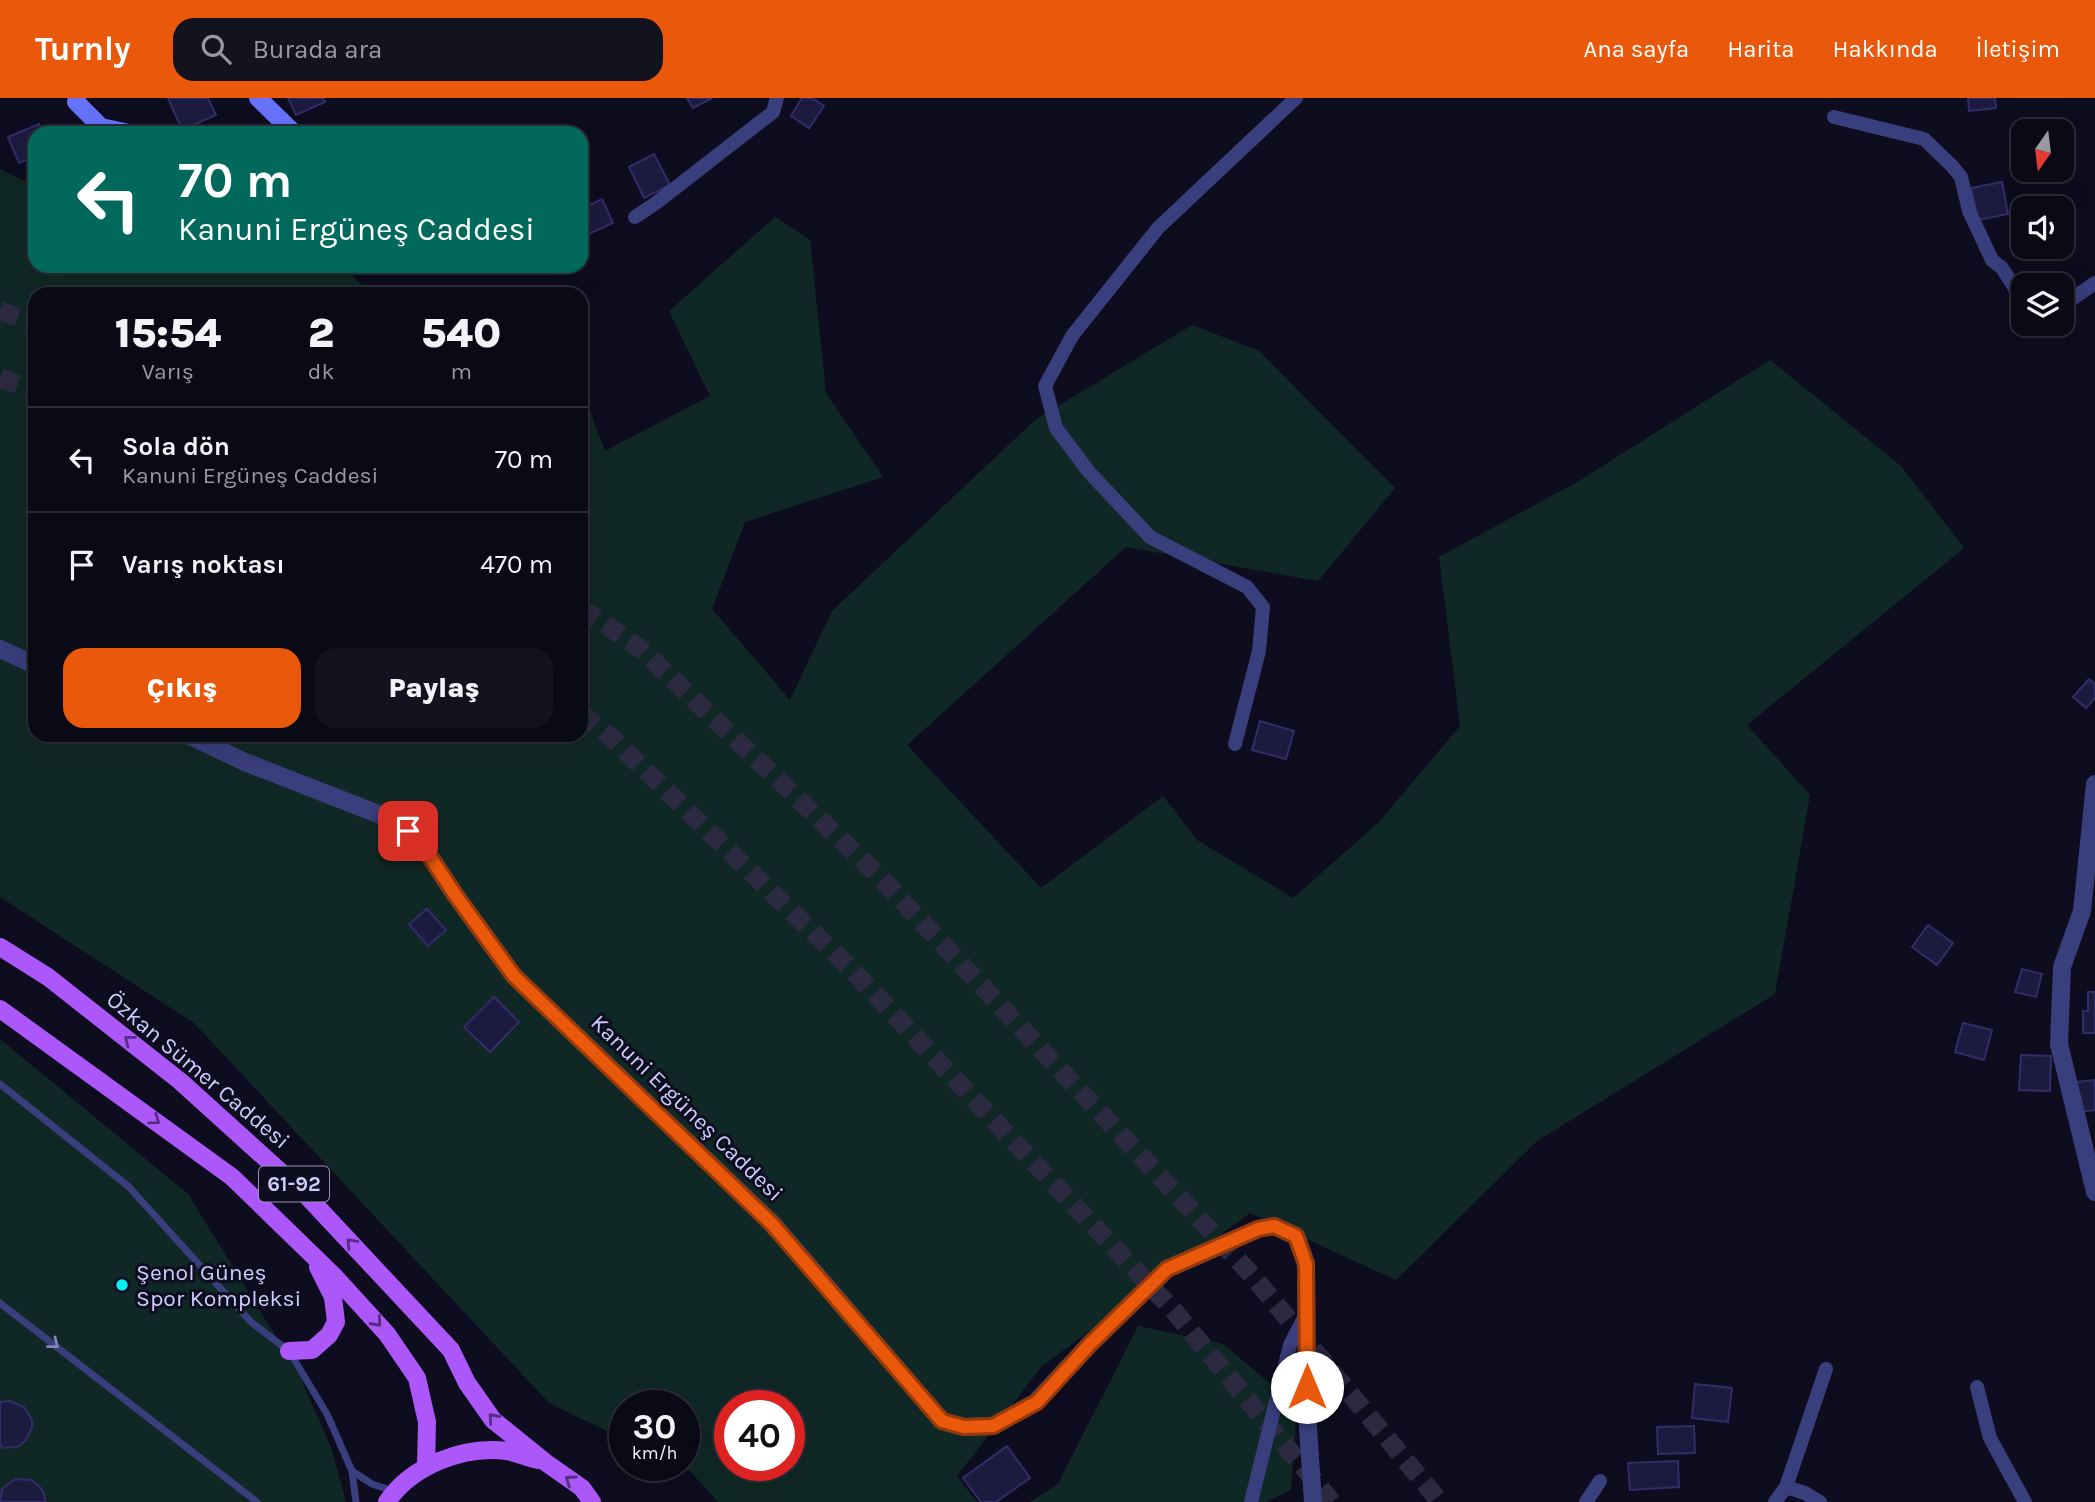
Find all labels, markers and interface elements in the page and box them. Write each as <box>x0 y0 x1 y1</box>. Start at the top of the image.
search box <box>173 18 663 81</box>
text: Turnly <box>35 30 131 68</box>
icon: search <box>197 30 235 68</box>
text: Burada ara <box>253 34 382 65</box>
text: Ana sayfa <box>1584 35 1689 63</box>
text: Harita <box>1727 35 1794 63</box>
text: Hakkında <box>1832 35 1938 63</box>
text: İletişim <box>1976 35 2060 63</box>
north arrow <box>2011 119 2074 182</box>
map controls <box>2011 119 2074 336</box>
text: 70 m <box>178 152 292 209</box>
icon: left <box>63 154 154 245</box>
button: sound <box>2011 196 2074 259</box>
text: Kanuni Ergüneş Caddesi <box>178 211 535 248</box>
button: layers <box>2011 273 2074 336</box>
text: 15:54 <box>115 308 221 358</box>
text: 2 <box>308 308 334 358</box>
text: 540 <box>421 308 501 358</box>
text: Varış <box>142 358 194 385</box>
text: dk <box>308 358 334 385</box>
text: m <box>450 358 472 385</box>
text: Sola dön <box>122 431 230 462</box>
icon: left <box>63 441 101 479</box>
text: 70 m <box>495 444 553 475</box>
text: Kanuni Ergüneş Caddesi <box>122 462 378 489</box>
icon: arrive <box>63 546 101 584</box>
text: Varış noktası <box>122 549 285 580</box>
text: 470 m <box>480 549 553 580</box>
button: Çıkış <box>63 648 301 728</box>
button: Paylaş <box>315 648 553 728</box>
pin <box>378 801 438 861</box>
icon: arrive <box>389 812 427 850</box>
street label: Özkan Sümer Caddesi <box>101 986 295 1154</box>
street label: Kanuni Ergüneş Caddesi <box>585 1009 789 1207</box>
one-way arrow <box>124 1036 136 1049</box>
one-way arrow <box>147 1112 160 1125</box>
road number: 61-92 <box>259 1166 329 1202</box>
one-way arrow <box>346 1238 359 1251</box>
place label: Şenol Güneş Spor Kompleksi <box>136 1259 301 1312</box>
marker: Şenol Güneş Spor Kompleksi <box>114 1277 130 1293</box>
one-way arrow <box>368 1314 381 1327</box>
one-way arrow <box>46 1336 59 1349</box>
position arrow <box>1270 1350 1344 1424</box>
speed limit sign: 40 <box>714 1390 805 1481</box>
text: 30 <box>633 1406 676 1447</box>
one-way arrow <box>489 1413 501 1426</box>
text: km/h <box>632 1442 677 1464</box>
one-way arrow <box>565 1476 578 1488</box>

